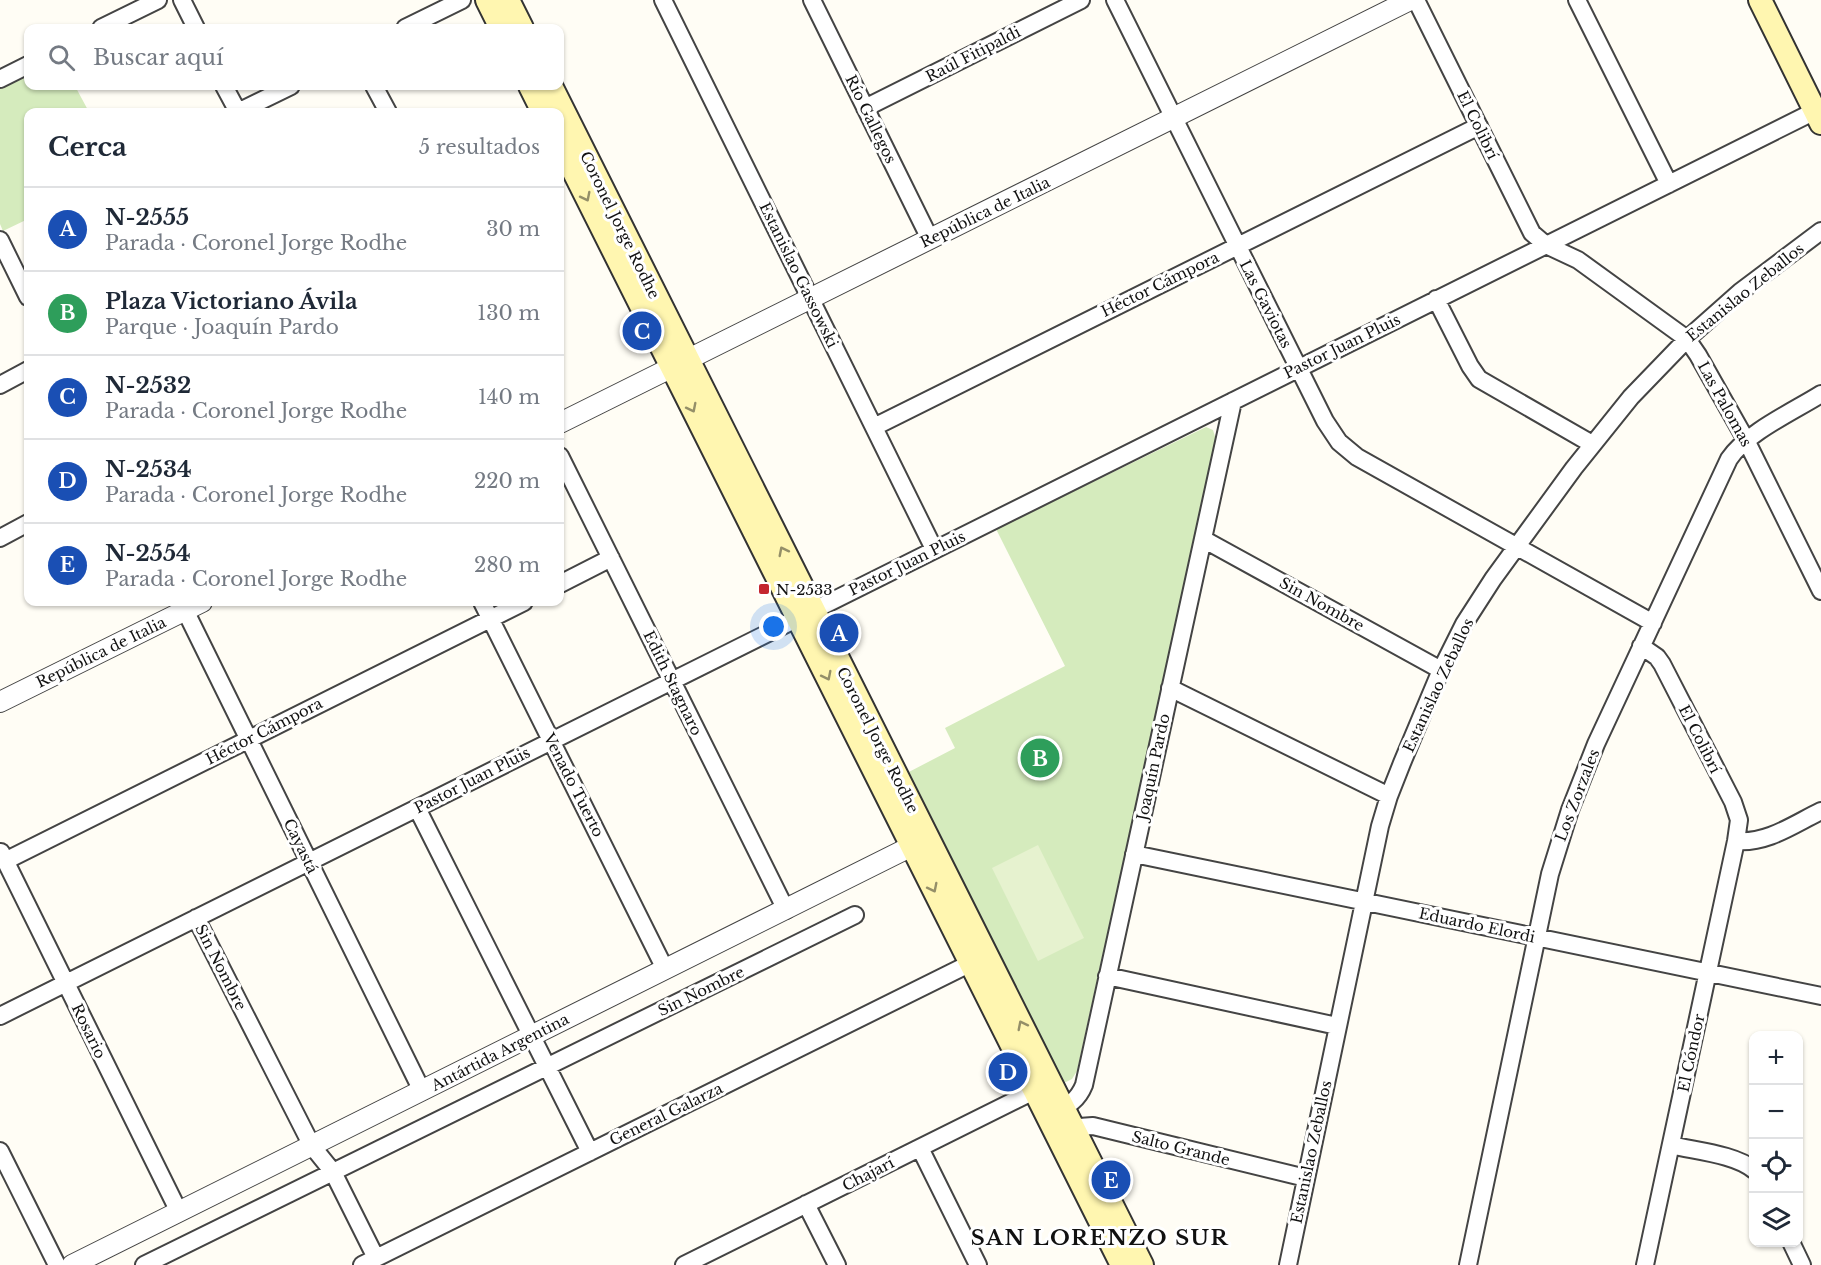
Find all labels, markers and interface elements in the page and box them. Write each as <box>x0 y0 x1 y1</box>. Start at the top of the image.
street label: Raúl Fitipaldi <box>922 22 1024 86</box>
search box <box>24 24 564 90</box>
icon: search <box>45 41 78 74</box>
text: Buscar aquí <box>93 44 224 71</box>
street label: Río Gallegos <box>841 72 901 167</box>
street label: El Colibrí <box>1453 88 1503 163</box>
text: Cerca <box>48 131 127 163</box>
text: 5 resultados <box>419 135 540 159</box>
street label: Coronel Jorge Rodhe <box>576 148 664 302</box>
street label: República de Italia <box>917 172 1054 252</box>
one-way arrow <box>579 190 590 201</box>
street label: Estanislao Gassowski <box>755 199 843 351</box>
text: N-2555 <box>105 204 189 231</box>
text: A <box>59 217 76 241</box>
text: 30 m <box>486 217 540 241</box>
text: Parada · Coronel Jorge Rodhe <box>105 231 407 255</box>
street label: Estanislao Zeballos <box>1682 239 1808 345</box>
street label: Héctor Cámpora <box>1098 247 1223 321</box>
street label: Las Gaviotas <box>1236 257 1296 351</box>
text: Plaza Victoriano Ávila <box>105 288 358 315</box>
text: B <box>60 301 75 325</box>
text: 130 m <box>477 301 540 325</box>
pin: C <box>622 308 662 354</box>
street label: Pastor Juan Pluis <box>1281 309 1404 382</box>
text: Parque · Joaquín Pardo <box>105 315 339 339</box>
street label: Las Palomas <box>1694 358 1756 450</box>
text: N-2532 <box>105 372 191 399</box>
text: C <box>59 385 76 409</box>
text: 140 m <box>478 385 540 409</box>
text: Parada · Coronel Jorge Rodhe <box>105 399 407 423</box>
one-way arrow <box>685 402 697 413</box>
text: N-2534 <box>105 456 192 483</box>
text: D <box>58 469 77 493</box>
text: 220 m <box>474 469 540 493</box>
text: Parada · Coronel Jorge Rodhe <box>105 483 407 507</box>
street label: Pastor Juan Pluis <box>846 526 969 599</box>
text: N-2554 <box>105 540 191 567</box>
one-way arrow <box>778 546 790 557</box>
text: E <box>60 553 75 577</box>
text: 280 m <box>474 553 540 577</box>
text: Parada · Coronel Jorge Rodhe <box>105 567 407 591</box>
street label: Sin Nombre <box>1276 573 1368 635</box>
place label: N-2533 <box>776 580 833 599</box>
marker: N-2533 <box>757 582 771 596</box>
pin: A <box>820 610 858 656</box>
street label: República de Italia <box>33 612 170 692</box>
your location <box>759 612 788 641</box>
street label: Estanislao Zeballos <box>1399 615 1478 755</box>
street label: Edith Stagnaro <box>639 627 707 739</box>
street label: Coronel Jorge Rodhe <box>833 664 923 816</box>
one-way arrow <box>820 670 831 681</box>
street label: Héctor Cámpora <box>202 693 326 769</box>
street label: El Colibrí <box>1675 702 1726 777</box>
street label: Joaquín Pardo <box>1132 712 1174 824</box>
street label: Venado Tuerto <box>539 729 608 840</box>
pin: B <box>1020 736 1060 780</box>
street label: Pastor Juan Pluis <box>411 742 533 817</box>
street label: Los Zorzales <box>1551 746 1603 844</box>
street label: Cayastá <box>280 816 323 877</box>
one-way arrow <box>926 882 938 893</box>
street label: Eduardo Elordi <box>1417 903 1537 947</box>
street label: Sin Nombre <box>191 921 251 1013</box>
street label: Sin Nombre <box>655 962 747 1020</box>
street label: Rosario <box>68 1000 110 1062</box>
street label: Antártida Argentina <box>427 1009 573 1095</box>
street label: El Cóndor <box>1673 1011 1709 1094</box>
one-way arrow <box>1017 1021 1029 1032</box>
map controls <box>1749 1031 1803 1247</box>
button: + <box>1749 1031 1803 1085</box>
pin: D <box>988 1050 1028 1094</box>
street label: General Galarza <box>606 1078 726 1150</box>
street label: Estanislao Zeballos <box>1287 1079 1335 1225</box>
button: − <box>1749 1085 1803 1139</box>
street label: Salto Grande <box>1130 1127 1232 1169</box>
button: locate <box>1749 1139 1803 1193</box>
street label: Chajarí <box>839 1152 898 1195</box>
pin: E <box>1092 1158 1130 1202</box>
button: layers <box>1749 1193 1803 1247</box>
district label: SAN LORENZO SUR <box>971 1225 1229 1251</box>

